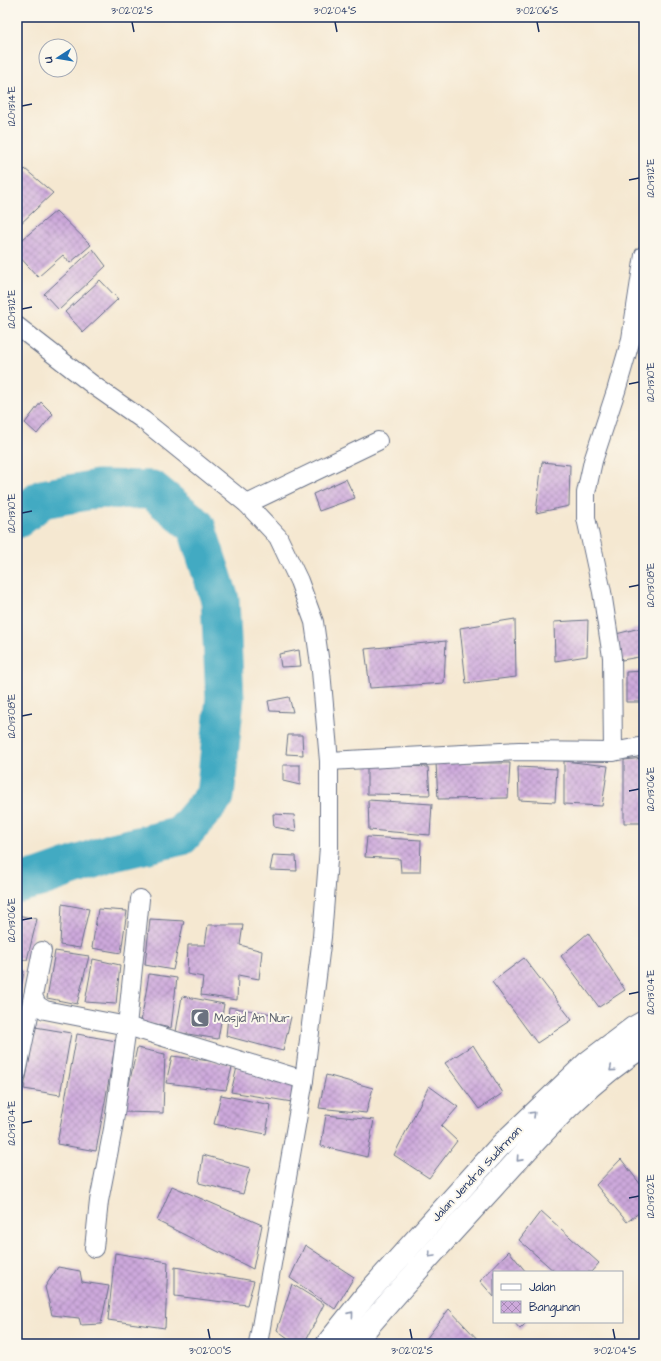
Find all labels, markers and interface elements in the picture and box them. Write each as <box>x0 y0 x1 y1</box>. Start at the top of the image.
text: 3°02'02"S <box>111 4 153 18</box>
text: 3°02'04"S <box>314 4 357 18</box>
text: 3°02'06"S <box>516 4 559 18</box>
north arrow <box>38 38 78 78</box>
text: U <box>41 55 57 66</box>
text: 120°13'14"E <box>5 86 19 126</box>
text: 120°13'12"E <box>644 159 658 197</box>
text: 120°13'12"E <box>5 290 19 328</box>
text: 120°13'10"E <box>644 362 658 402</box>
text: 120°13'10"E <box>5 493 19 533</box>
text: 120°13'08"E <box>644 563 658 607</box>
text: 120°13'08"E <box>5 694 19 738</box>
text: 120°13'06"E <box>644 767 658 811</box>
text: 120°13'06"E <box>5 898 19 942</box>
text: 120°13'04"E <box>644 969 658 1014</box>
mosque icon: Masjid An Nur <box>189 1007 211 1029</box>
place label: Masjid An Nur <box>214 1010 290 1027</box>
one-way arrow <box>610 1064 617 1071</box>
text: 120°13'04"E <box>5 1100 19 1145</box>
one-way arrow <box>528 1111 536 1119</box>
street label: Jalan Jendral Sudirman <box>428 1122 526 1226</box>
one-way arrow <box>516 1154 524 1162</box>
text: 120°13'02"E <box>644 1174 658 1218</box>
one-way arrow <box>428 1250 436 1258</box>
legend <box>493 1271 623 1323</box>
text: Jalan <box>529 1279 555 1296</box>
text: Bangunan <box>529 1299 580 1317</box>
one-way arrow <box>347 1311 354 1318</box>
text: 3°02'00"S <box>189 1344 232 1358</box>
text: 3°02'02"S <box>391 1344 433 1358</box>
text: 3°02'04"S <box>594 1344 637 1358</box>

